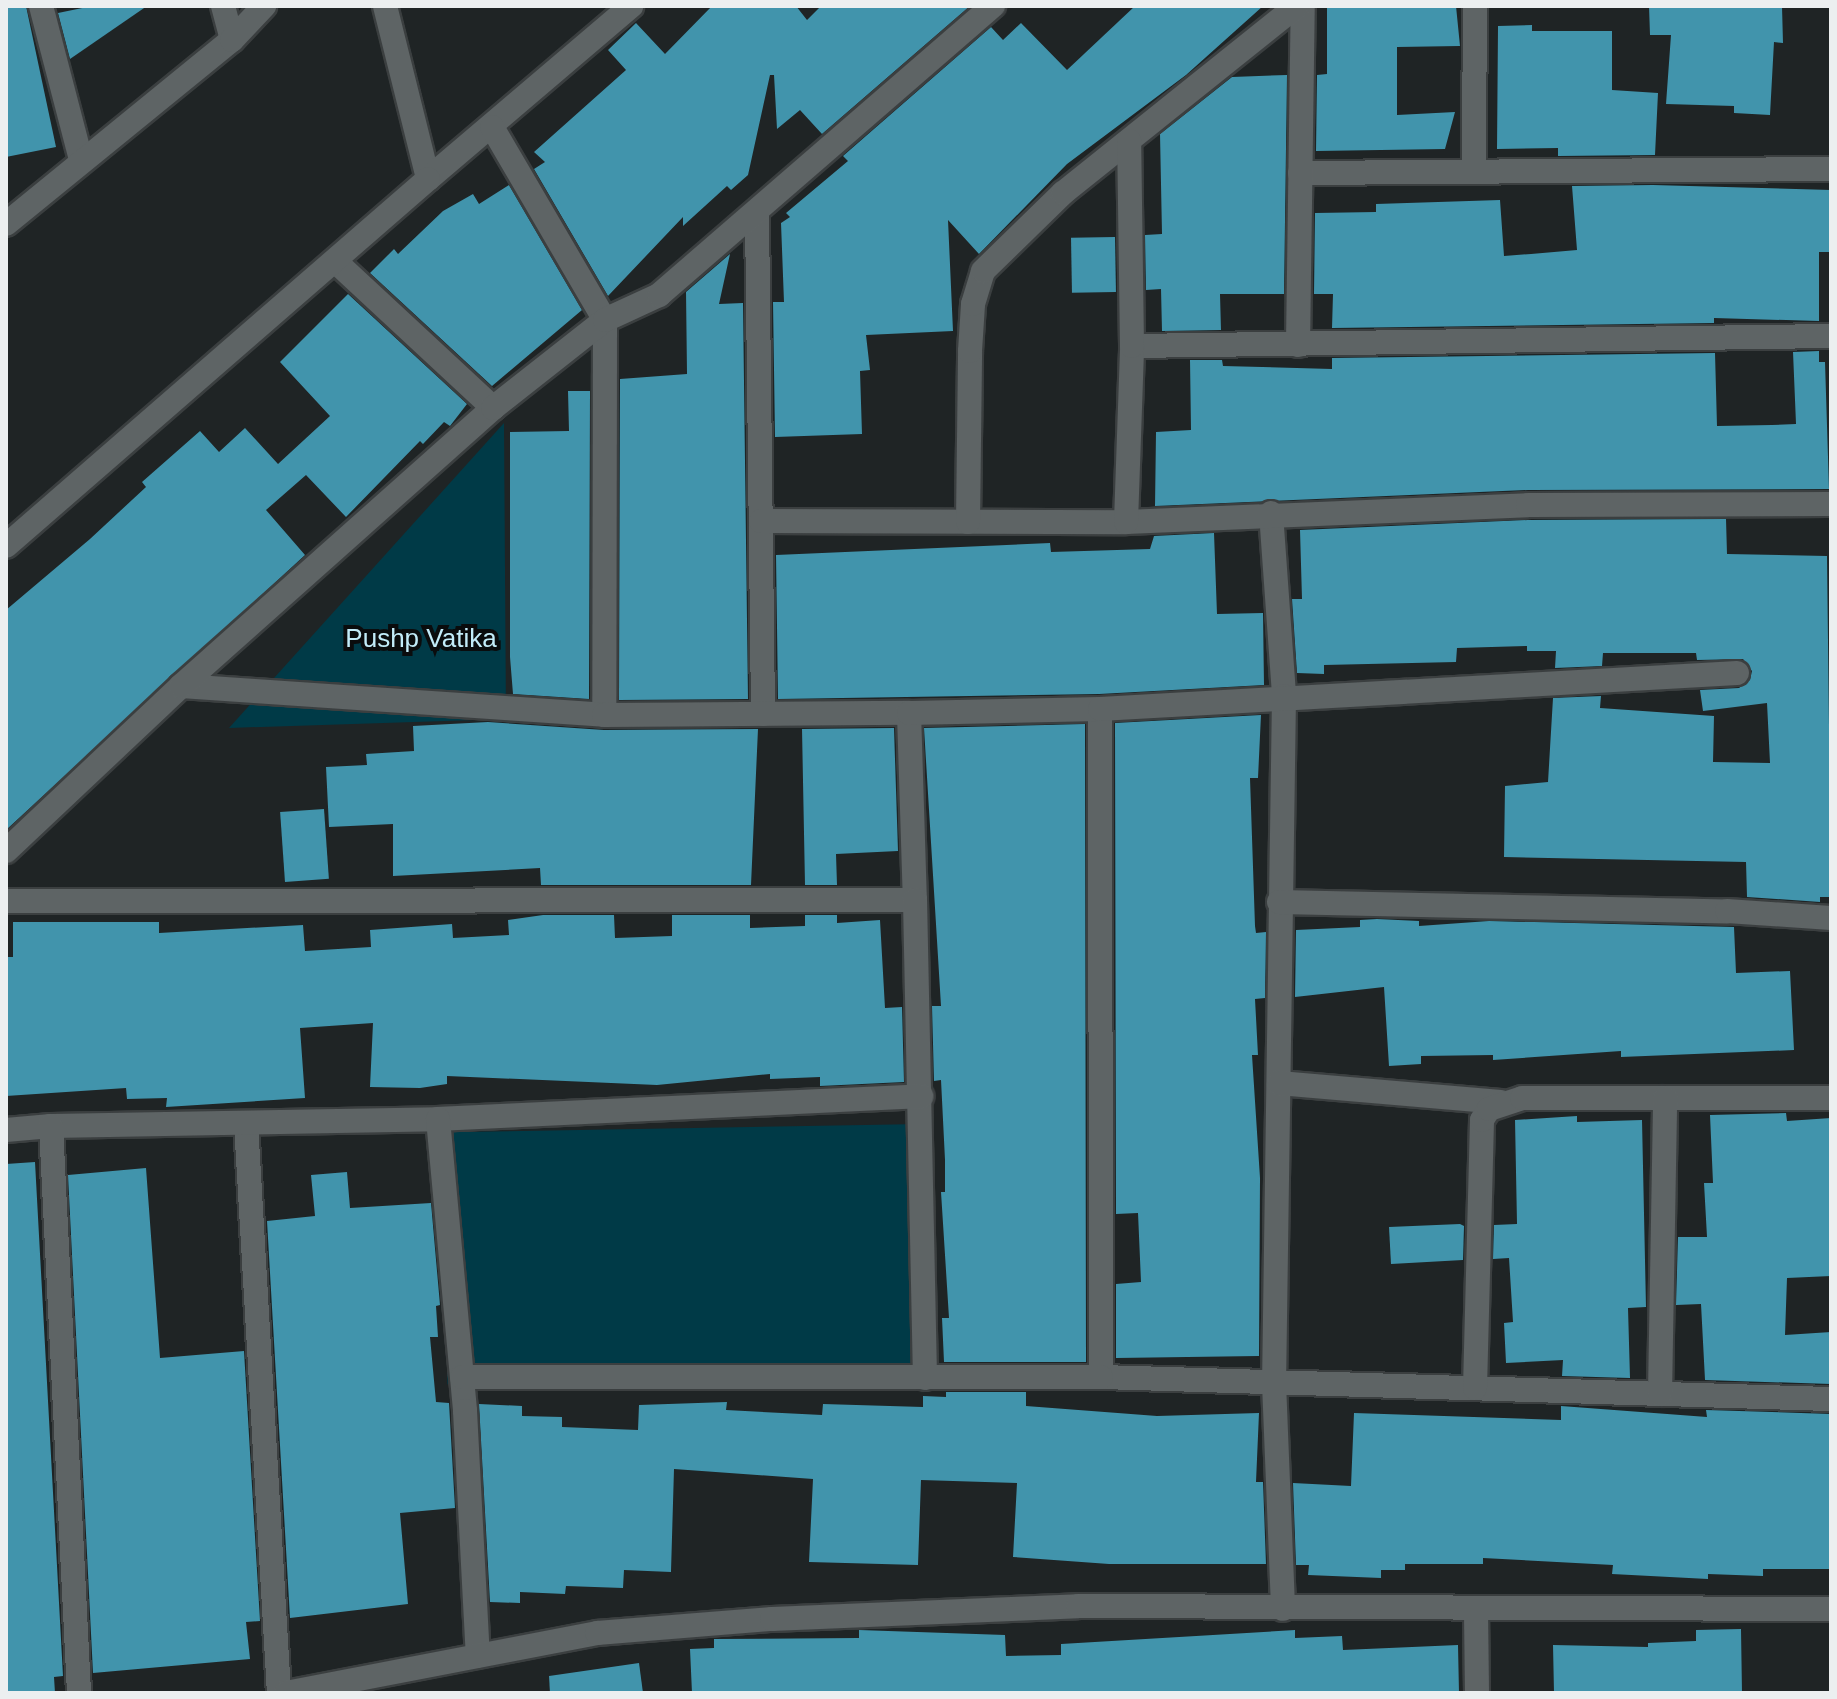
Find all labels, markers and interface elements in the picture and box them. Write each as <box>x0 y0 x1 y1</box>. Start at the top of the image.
park label: Pushp Vatika <box>345 623 497 655</box>

